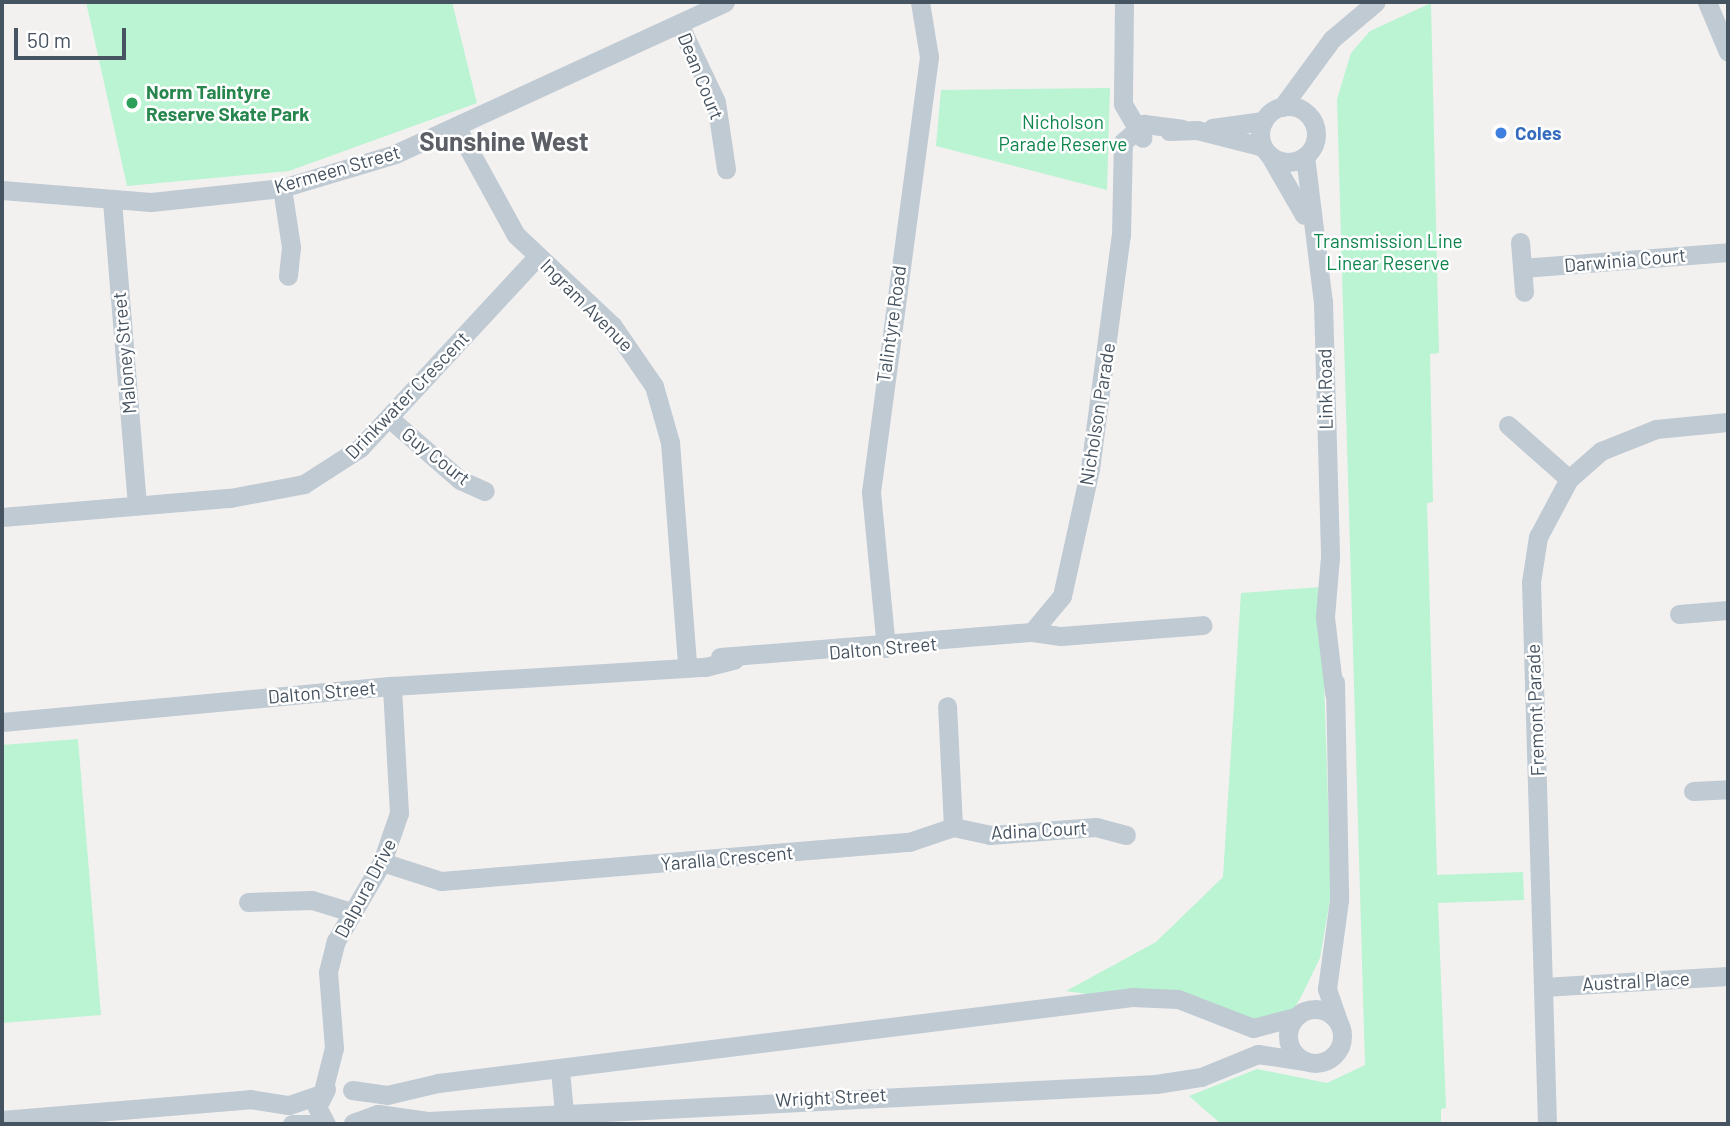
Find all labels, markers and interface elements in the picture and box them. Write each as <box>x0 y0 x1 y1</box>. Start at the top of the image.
scale bar <box>18 14 130 58</box>
text: 50 m <box>27 27 71 52</box>
street label: Dean Court <box>673 29 729 123</box>
place label: Norm Talintyre Reserve Skate Park <box>146 81 309 125</box>
marker: Norm Talintyre Reserve Skate Park <box>124 95 140 111</box>
park label: Nicholson Parade Reserve <box>999 111 1127 155</box>
place label: Coles <box>1515 122 1562 144</box>
district label: Sunshine West <box>419 125 589 157</box>
marker: Coles <box>1493 125 1509 141</box>
street label: Kermeen Street <box>271 140 403 198</box>
park label: Transmission Line Linear Reserve <box>1313 230 1463 274</box>
street label: Darwinia Court <box>1563 243 1687 277</box>
street label: Ingram Avenue <box>536 254 638 356</box>
street label: Talintyre Road <box>871 264 911 384</box>
street label: Maloney Street <box>107 291 141 415</box>
street label: Drinkwater Crescent <box>340 327 474 463</box>
street label: Nicholson Parade <box>1074 341 1120 487</box>
street label: Link Road <box>1313 348 1337 430</box>
street label: Guy Court <box>397 422 475 490</box>
street label: Dalton Street <box>828 632 938 664</box>
street label: Fremont Parade <box>1521 643 1549 777</box>
street label: Dalton Street <box>267 676 377 708</box>
street label: Adina Court <box>990 816 1088 844</box>
street label: Dalpura Drive <box>329 834 401 942</box>
street label: Yaralla Crescent <box>660 841 794 875</box>
street label: Austral Place <box>1582 967 1690 995</box>
street label: Wright Street <box>775 1083 887 1111</box>

